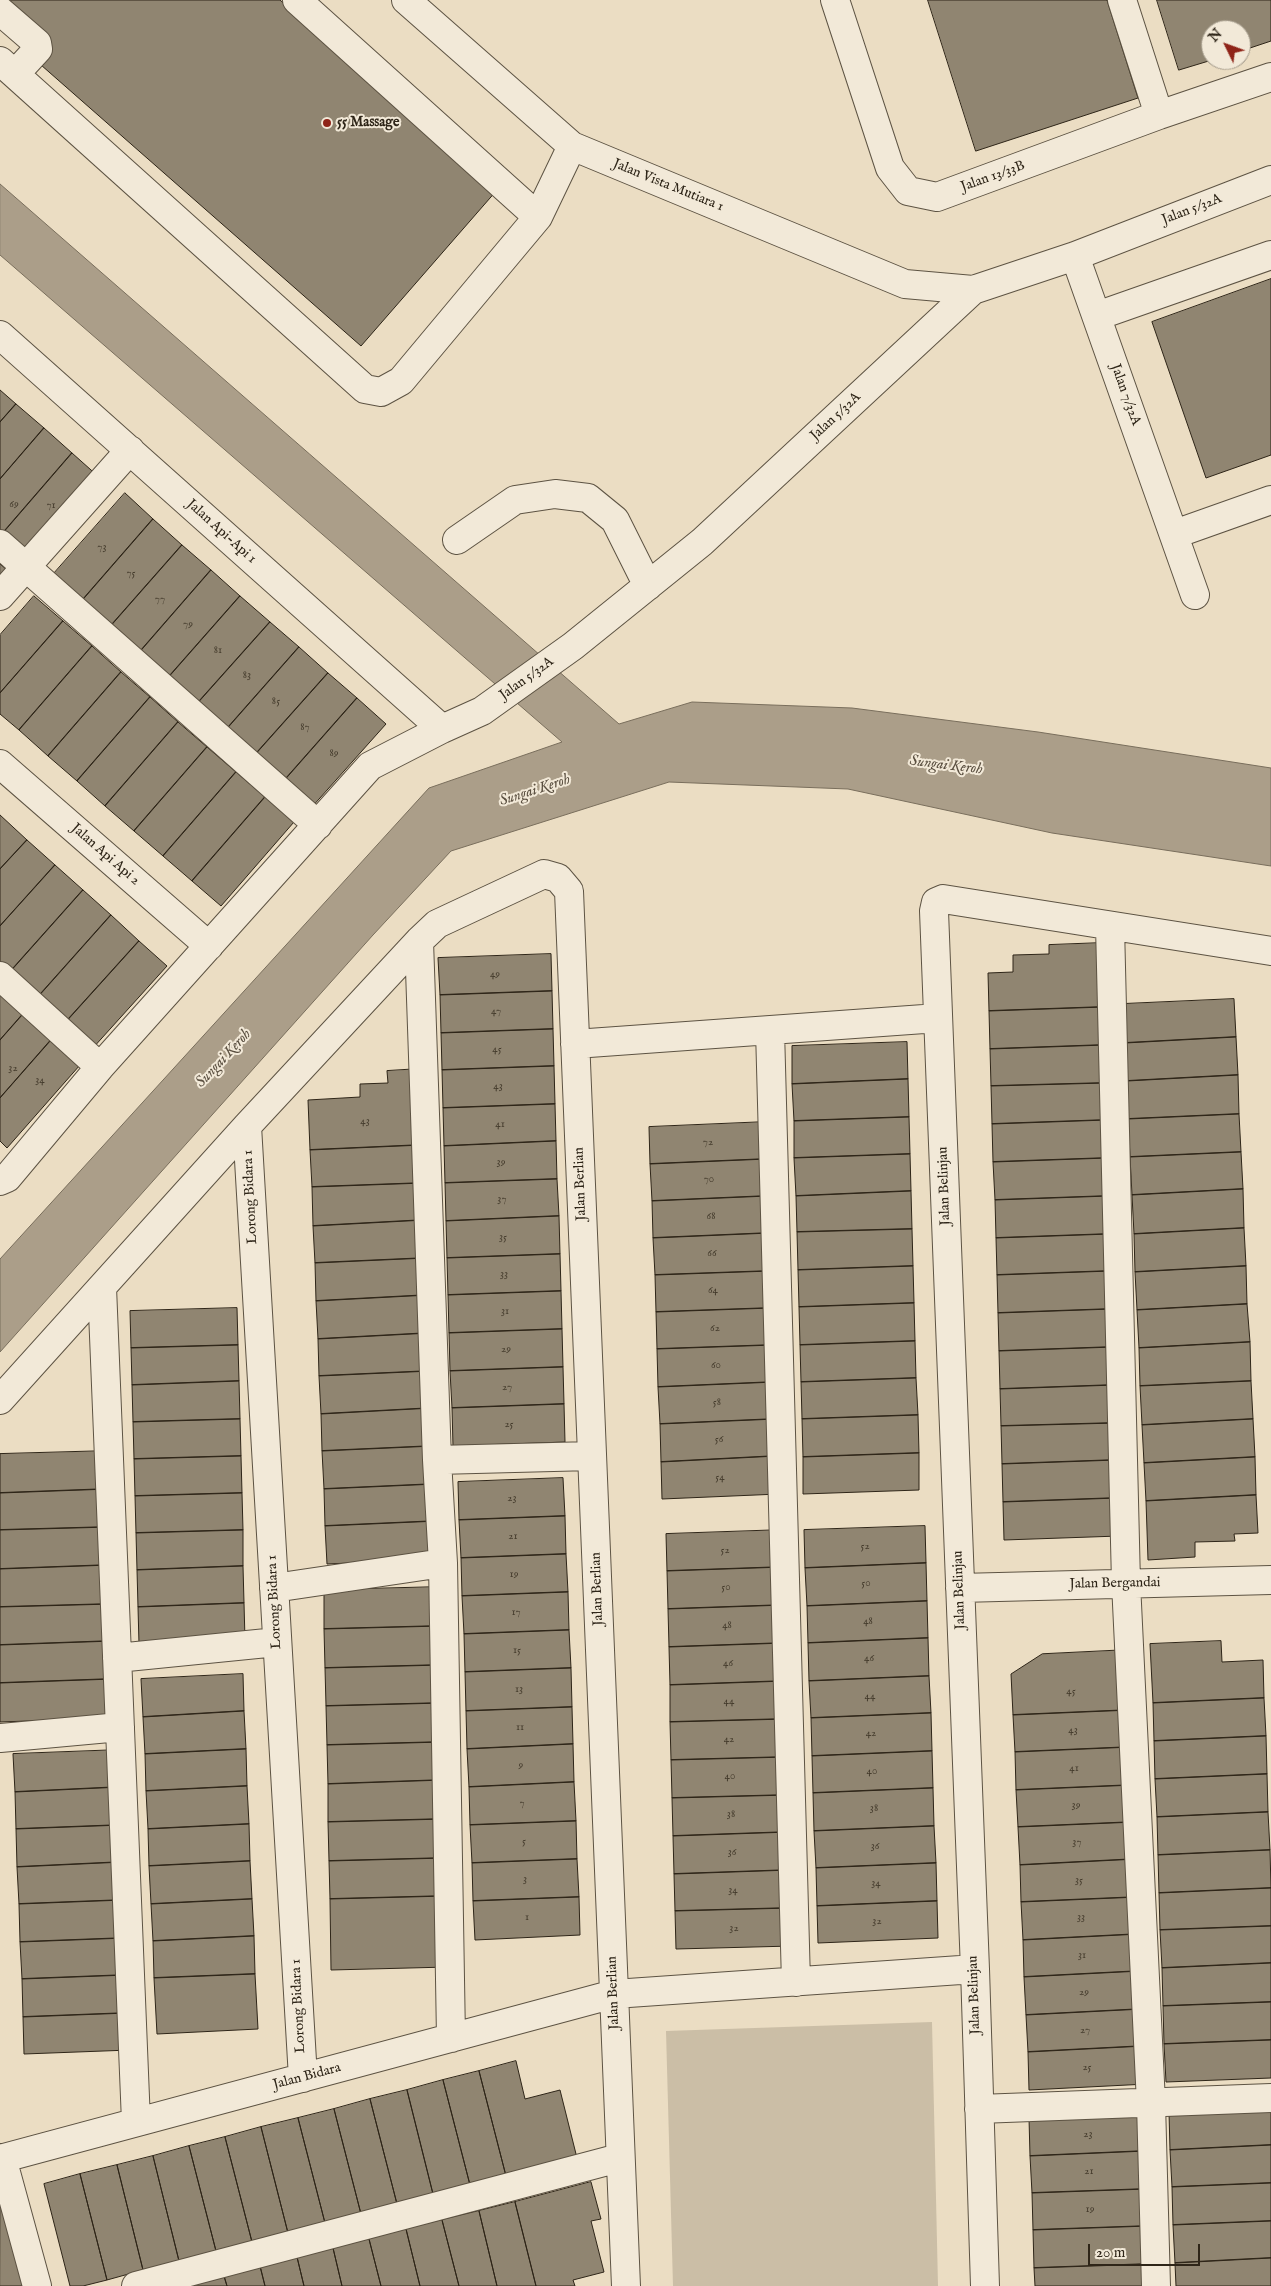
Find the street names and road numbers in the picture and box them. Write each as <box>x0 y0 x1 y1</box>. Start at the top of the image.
street label: Jalan Vista Mutiara 1 <box>610 156 726 216</box>
street label: Jalan 13/33B <box>959 158 1027 196</box>
street label: Jalan 5/32A <box>1160 191 1224 229</box>
street label: Jalan 7/32A <box>1106 362 1144 428</box>
street label: Jalan 5/32A <box>807 389 865 445</box>
street label: Jalan Api-Api 1 <box>183 496 259 568</box>
street label: Jalan 5/32A <box>497 654 557 704</box>
street label: Jalan Api Api 2 <box>67 820 143 890</box>
street label: Jalan Belinjau <box>935 1146 955 1226</box>
street label: Jalan Berlian <box>571 1147 591 1221</box>
street label: Lorong Bidara 1 <box>240 1149 262 1245</box>
street label: Jalan Belinjau <box>950 1550 970 1630</box>
street label: Jalan Berlian <box>588 1552 608 1626</box>
street label: Lorong Bidara 1 <box>264 1554 286 1650</box>
street label: Jalan Bergandai <box>1069 1575 1161 1593</box>
street label: Jalan Belinjau <box>965 1955 985 2035</box>
street label: Jalan Berlian <box>604 1956 624 2030</box>
street label: Lorong Bidara 1 <box>288 1958 310 2054</box>
street label: Jalan Bidara <box>271 2060 343 2094</box>

